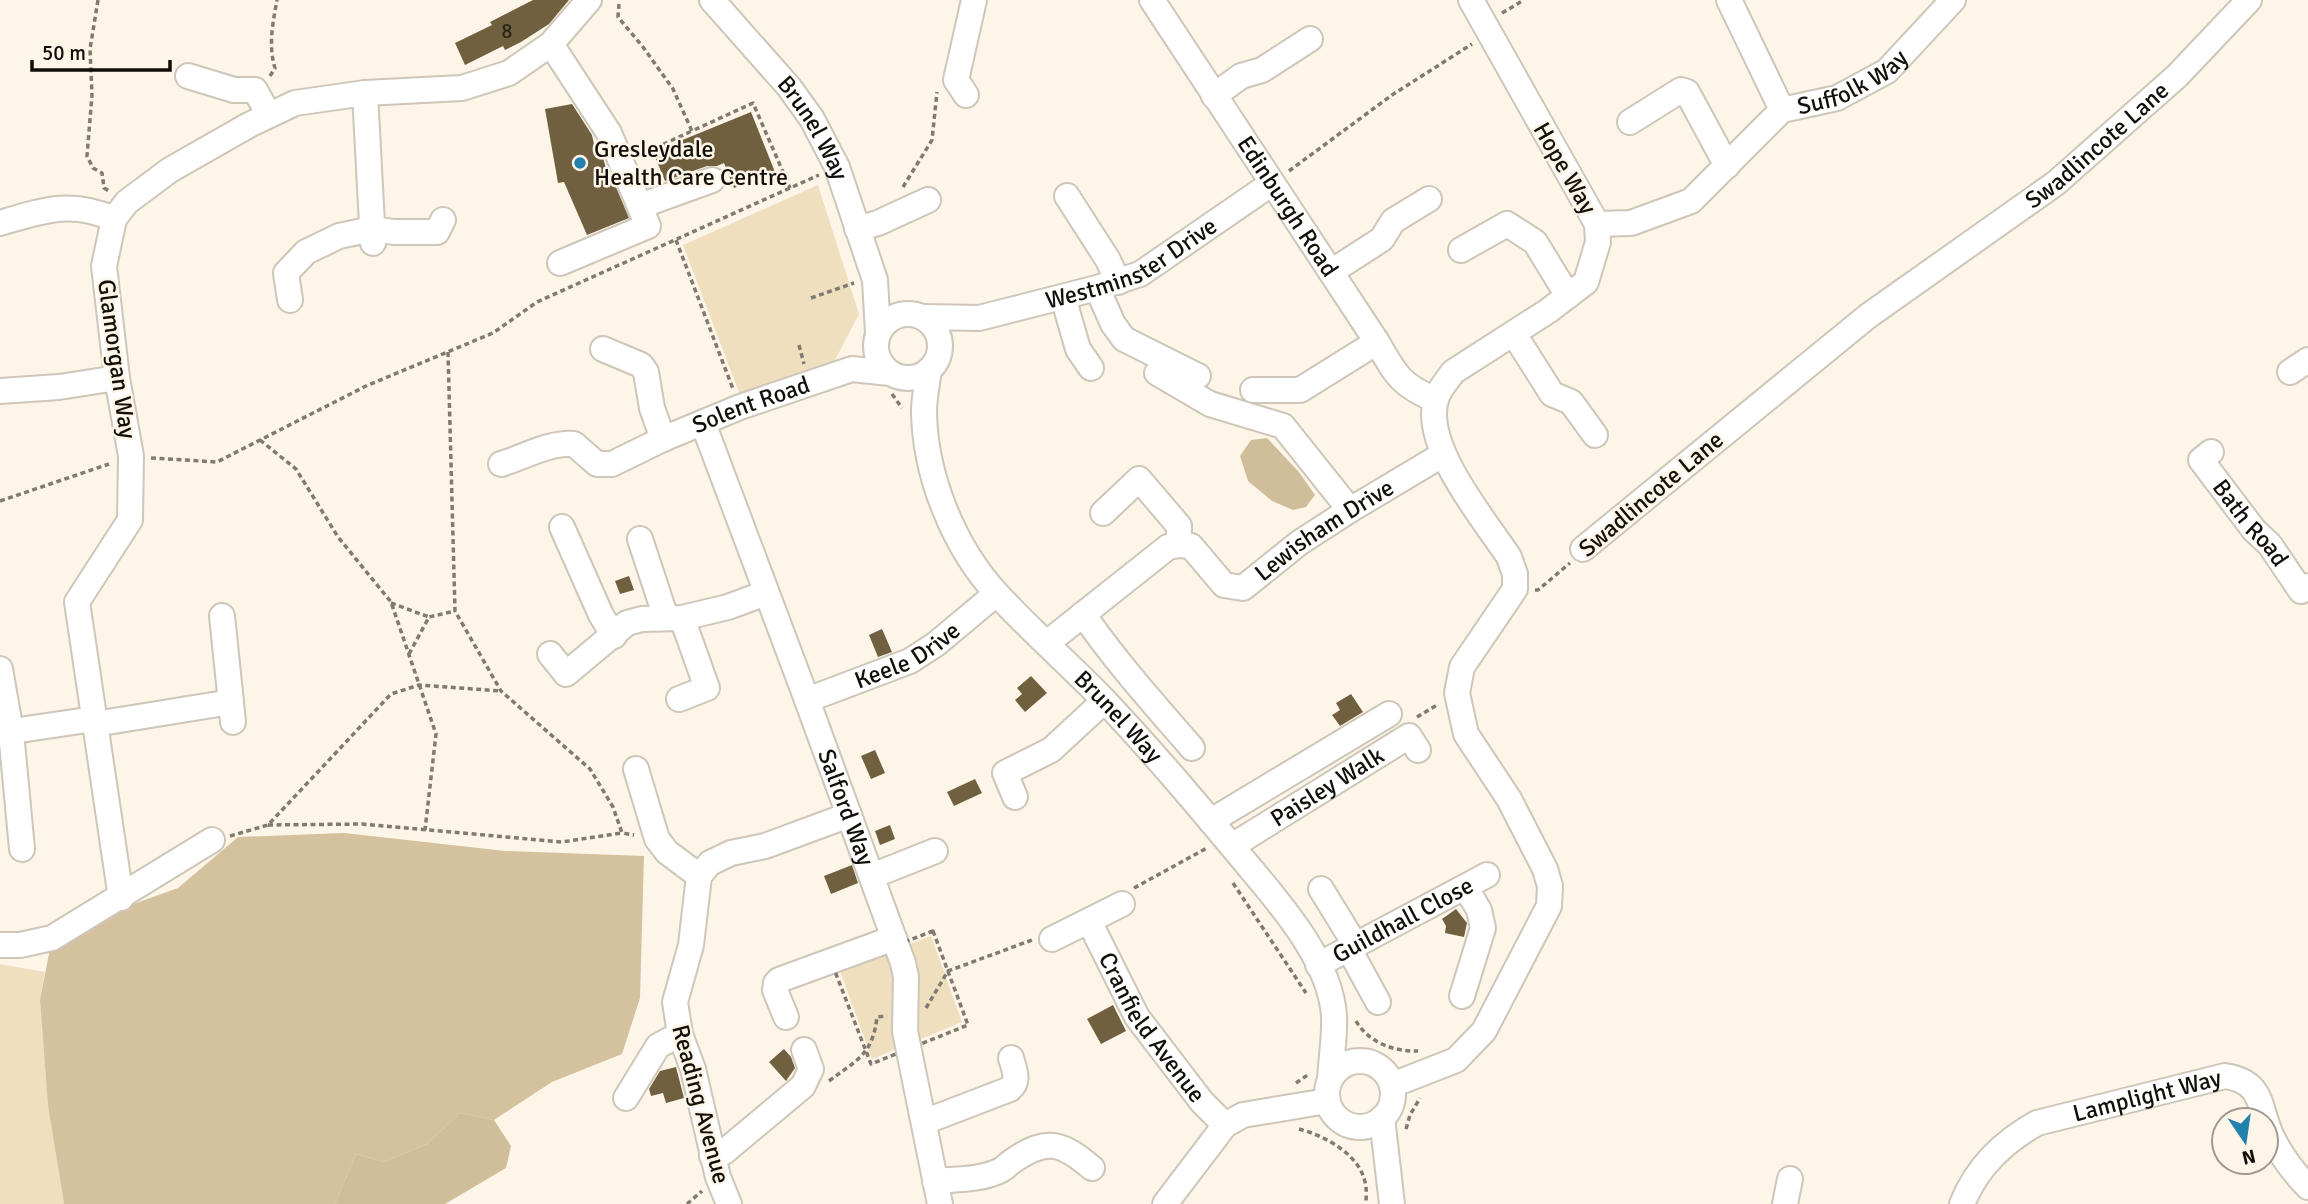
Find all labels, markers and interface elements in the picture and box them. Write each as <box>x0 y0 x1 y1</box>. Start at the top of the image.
house number: 8 <box>501 18 513 44</box>
scale bar <box>32 28 170 72</box>
text: 50 m <box>42 40 86 66</box>
street label: Suffolk Way <box>1794 43 1914 121</box>
street label: Brunel Way <box>771 69 855 184</box>
street label: Swadlincote Lane <box>2019 75 2175 215</box>
street label: Hope Way <box>1527 117 1603 219</box>
street label: Edinburgh Road <box>1231 130 1345 282</box>
place label: Gresleydale Health Care Centre <box>594 134 788 192</box>
marker: Gresleydale Health Care Centre <box>572 155 588 171</box>
street label: Westminster Drive <box>1042 211 1223 316</box>
street label: Glamorgan Way <box>91 277 143 441</box>
street label: Solent Road <box>688 369 813 440</box>
street label: Swadlincote Lane <box>1572 425 1730 563</box>
street label: Lewisham Drive <box>1249 472 1399 588</box>
street label: Bath Road <box>2206 473 2295 572</box>
street label: Keele Drive <box>850 615 966 696</box>
street label: Brunel Way <box>1068 664 1169 769</box>
street label: Paisley Walk <box>1265 740 1389 833</box>
street label: Salford Way <box>811 745 881 870</box>
street label: Guildhall Close <box>1327 870 1478 970</box>
street label: Cranfield Avenue <box>1092 947 1212 1109</box>
street label: Reading Avenue <box>665 1021 737 1187</box>
street label: Lamplight Way <box>2070 1063 2224 1128</box>
north arrow <box>2210 1106 2280 1176</box>
text: N <box>2239 1143 2258 1170</box>

